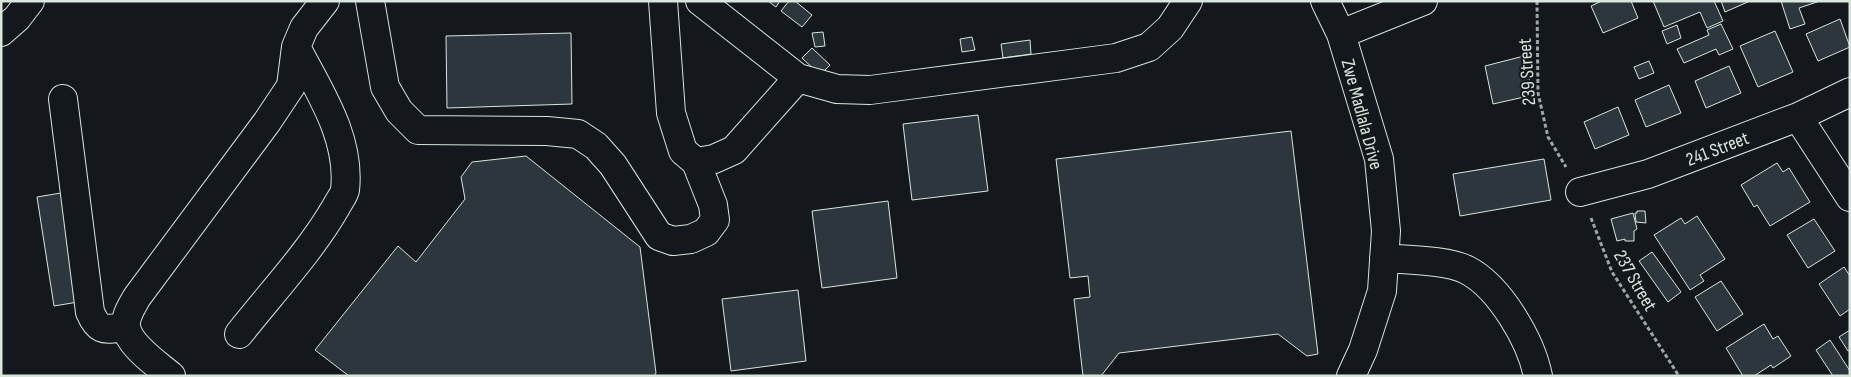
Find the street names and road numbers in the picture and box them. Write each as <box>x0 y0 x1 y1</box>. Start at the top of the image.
street label: 239 Street <box>1514 37 1541 106</box>
street label: Zwe Madlala Drive <box>1336 57 1387 172</box>
street label: 241 Street <box>1683 127 1752 172</box>
street label: 237 Street <box>1608 246 1661 315</box>

